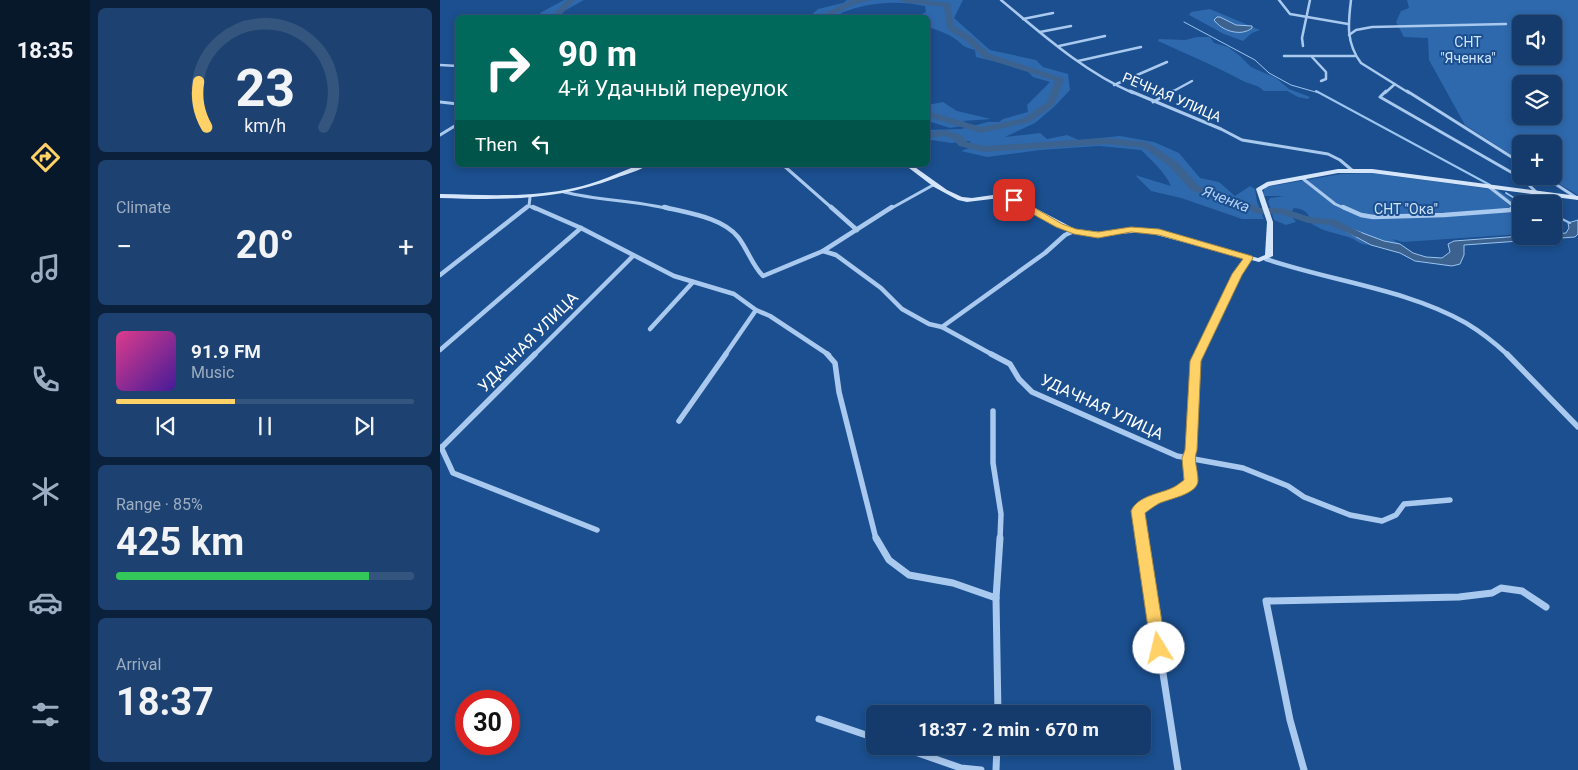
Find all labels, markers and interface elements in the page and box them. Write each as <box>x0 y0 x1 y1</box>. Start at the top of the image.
map controls <box>1512 15 1562 245</box>
button: sound <box>1512 15 1562 65</box>
text: 90 m <box>558 34 637 75</box>
park label: СНТ "Яченка" <box>1440 34 1496 66</box>
icon: right <box>475 35 540 100</box>
text: 18:35 <box>17 38 73 63</box>
text: 23 <box>235 58 295 119</box>
street label: РЕЧНАЯ УЛИЦА <box>1120 69 1224 125</box>
button: layers <box>1512 75 1562 125</box>
text: 4-й Удачный переулок <box>558 76 788 101</box>
text: km/h <box>244 115 286 136</box>
icon: left <box>527 130 555 158</box>
text: Then <box>475 133 517 156</box>
button: + <box>1512 135 1562 185</box>
icon: directions <box>28 140 63 175</box>
pin <box>993 179 1035 221</box>
water label: Яченка <box>1199 181 1252 216</box>
icon: arrive <box>1000 186 1028 214</box>
button: − <box>1512 195 1562 245</box>
text: Climate <box>116 198 171 217</box>
park label: СНТ "Ока" <box>1374 201 1438 217</box>
text: 20° <box>236 223 294 267</box>
text: − <box>116 230 132 263</box>
text: + <box>398 230 414 263</box>
icon: music <box>28 251 63 286</box>
street label: УДАЧНАЯ УЛИЦА <box>474 288 582 396</box>
text: 91.9 FM <box>191 340 261 363</box>
icon: phone <box>28 362 63 397</box>
text: Music <box>191 363 234 382</box>
street label: УДАЧНАЯ УЛИЦА <box>1038 370 1167 444</box>
icon: previous <box>152 412 180 440</box>
icon: pause <box>251 412 279 440</box>
icon: next <box>350 412 378 440</box>
icon: climate <box>28 474 63 509</box>
text: Range · 85% <box>116 495 203 514</box>
text: 425 km <box>116 520 244 564</box>
icon: car <box>28 585 63 620</box>
position arrow <box>1132 621 1184 673</box>
text: Arrival <box>116 655 161 674</box>
text: 18:37 <box>116 680 214 724</box>
speed limit sign: 30 <box>455 690 520 755</box>
icon: filters <box>28 697 63 732</box>
text: 18:37 · 2 min · 670 m <box>918 718 1099 741</box>

